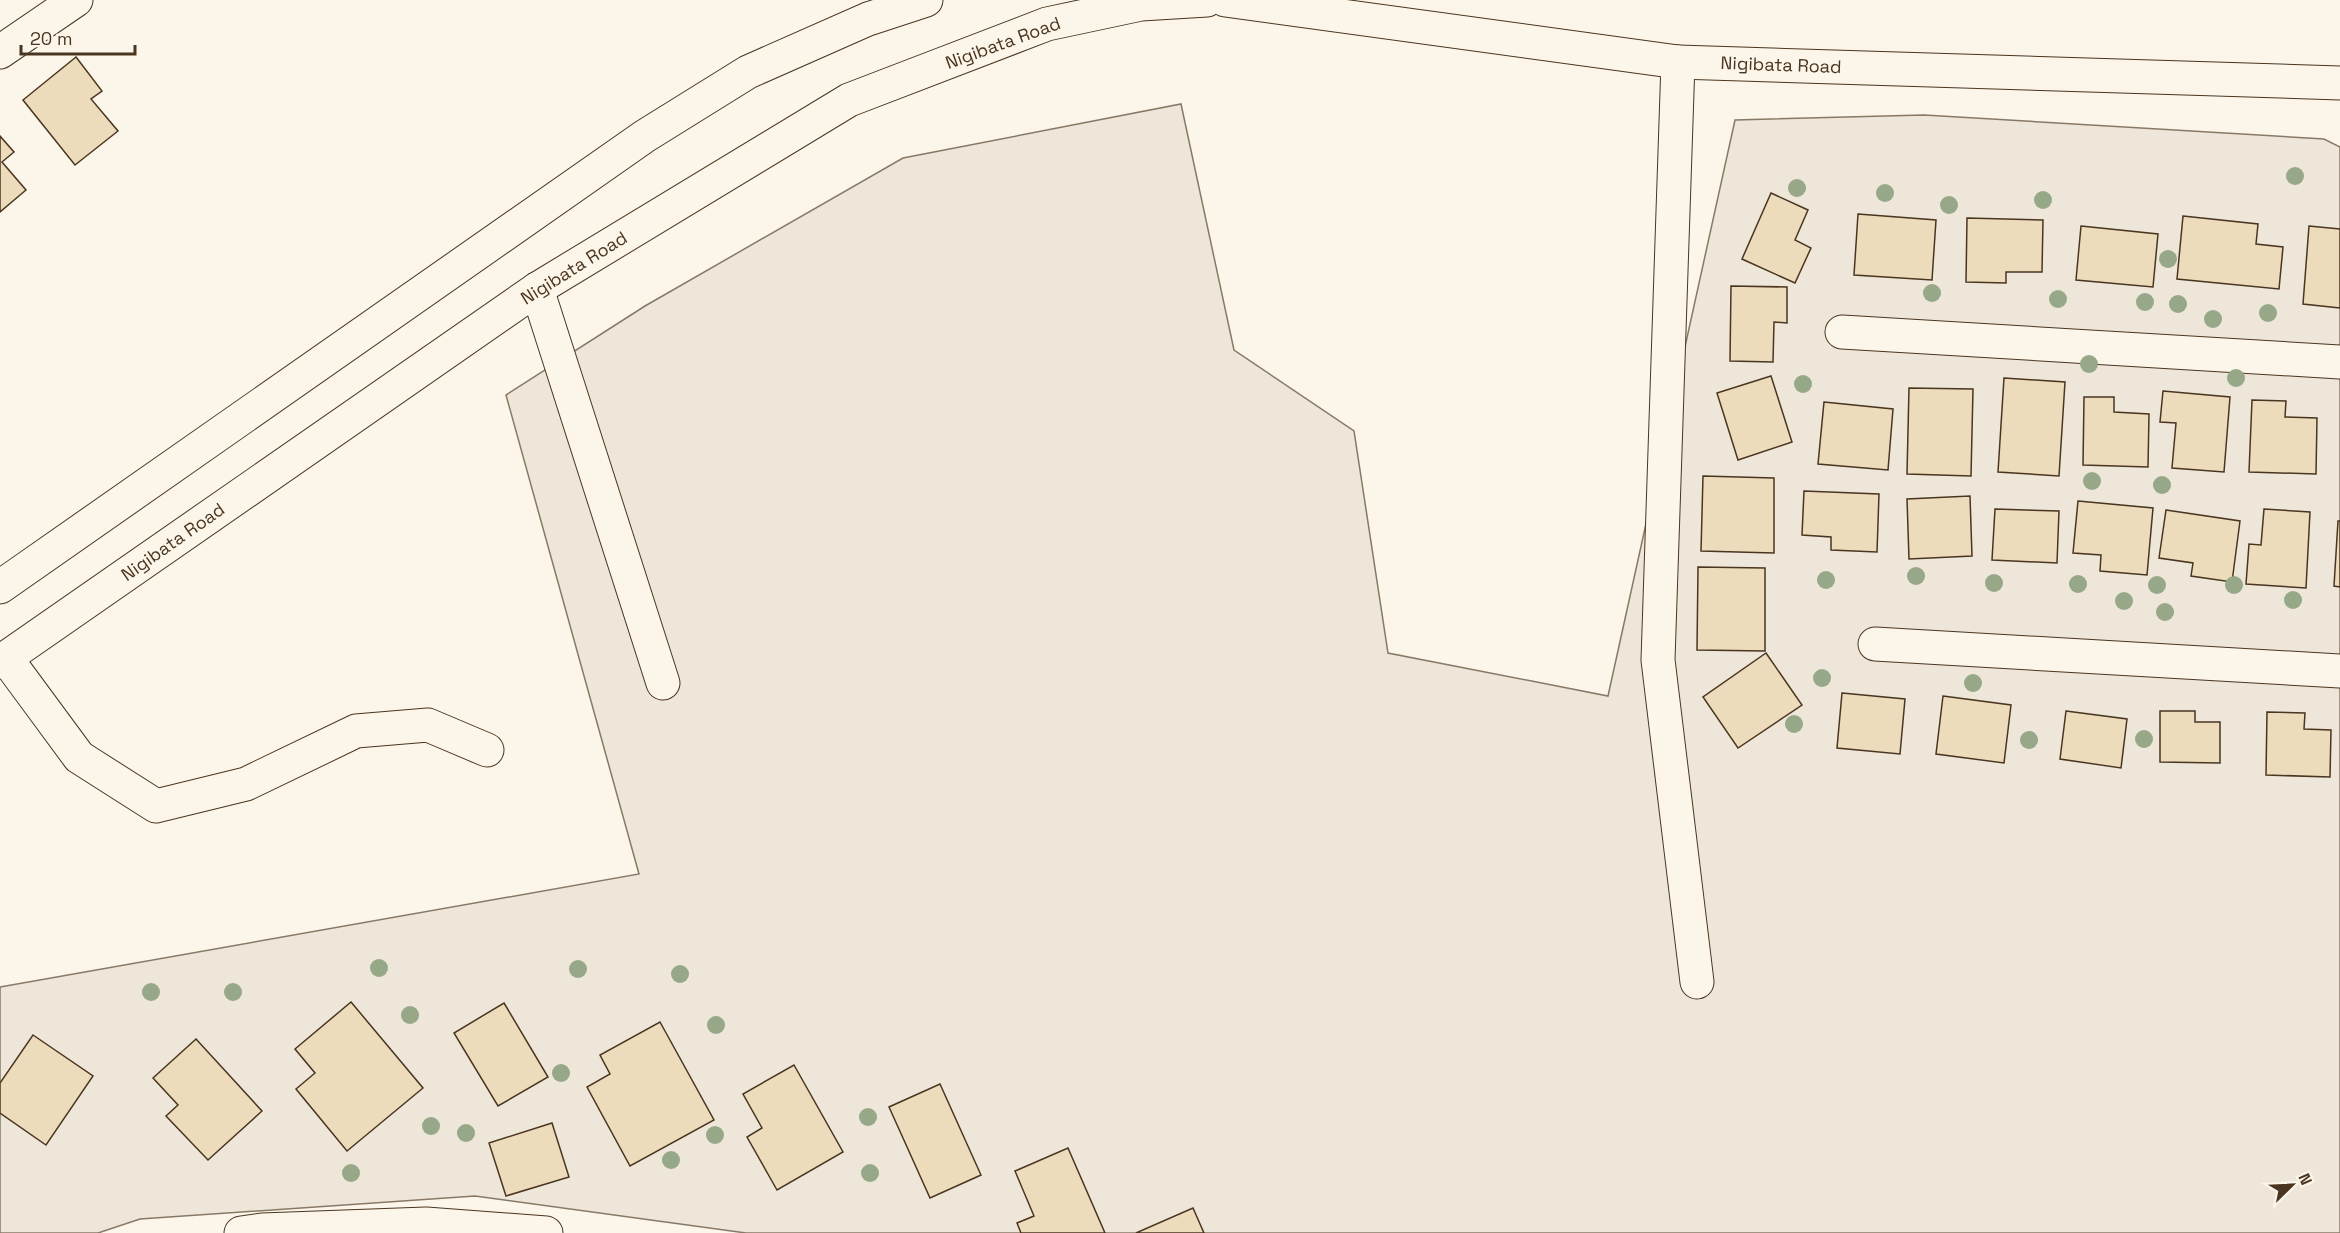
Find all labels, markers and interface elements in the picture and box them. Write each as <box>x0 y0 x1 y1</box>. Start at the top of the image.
street label: Nigibata Road <box>942 11 1064 74</box>
scale bar <box>21 18 135 56</box>
text: 20 m <box>30 27 73 50</box>
street label: Nigibata Road <box>1720 51 1842 78</box>
street label: Nigibata Road <box>516 226 631 309</box>
street label: Nigibata Road <box>117 497 229 586</box>
north arrow <box>2262 1155 2322 1215</box>
text: N <box>2293 1170 2317 1188</box>

